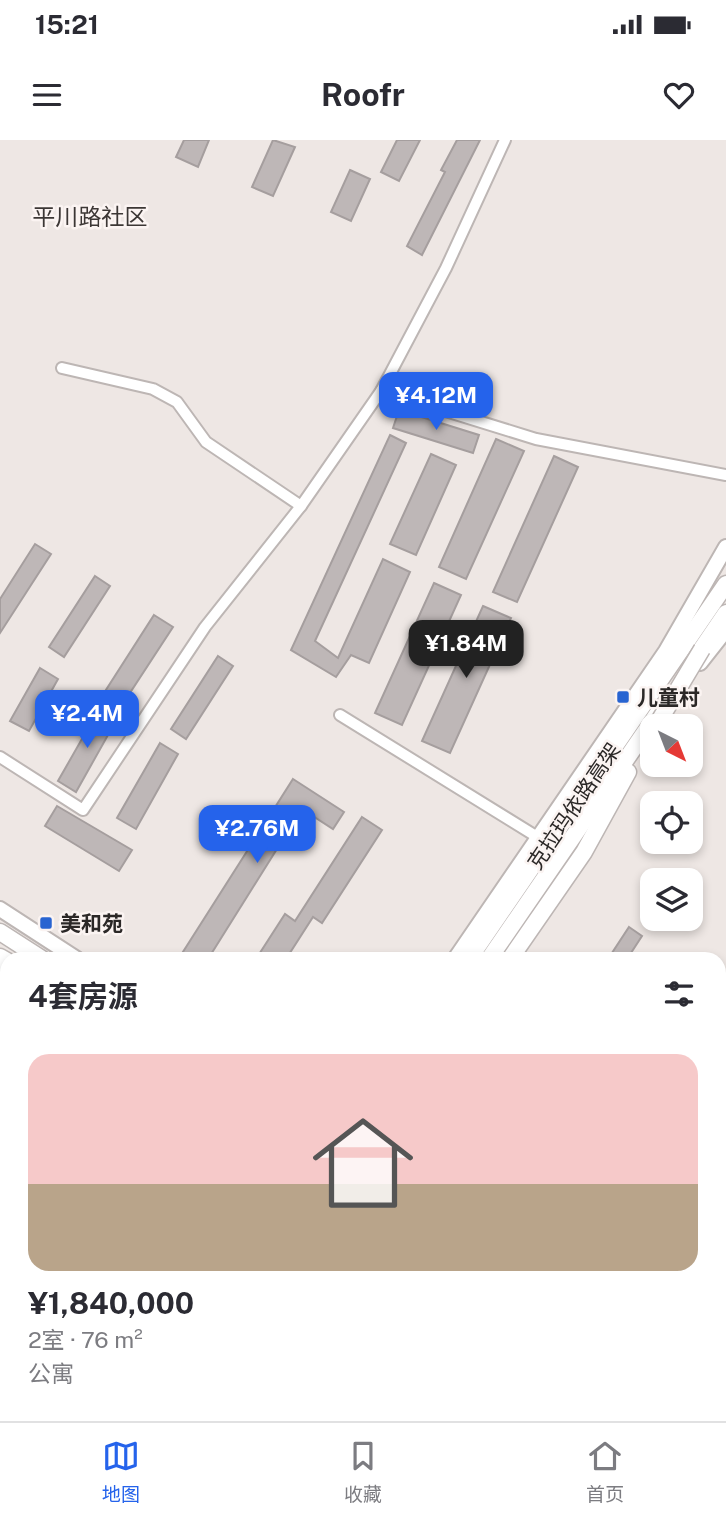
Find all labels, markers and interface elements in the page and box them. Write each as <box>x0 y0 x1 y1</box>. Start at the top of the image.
text: 15:21 <box>35 9 99 40</box>
icon: menu <box>28 76 66 114</box>
text: Roofr <box>321 76 405 113</box>
icon: heart <box>660 76 698 114</box>
district label: 平川路社区 <box>33 203 148 230</box>
pin: ¥4.12M <box>379 372 493 432</box>
text: ¥4.12M <box>395 381 477 408</box>
pin: ¥1.84M <box>409 620 523 680</box>
text: ¥1.84M <box>425 629 507 656</box>
place label: 儿童村 <box>637 685 700 710</box>
marker: 儿童村 <box>615 689 631 705</box>
pin: ¥2.4M <box>38 690 136 750</box>
text: ¥2.4M <box>51 699 123 726</box>
north arrow <box>640 714 704 777</box>
map controls <box>640 714 703 931</box>
street label: 克拉玛依路高架 <box>523 738 625 874</box>
button: locate <box>640 791 703 854</box>
pin: ¥2.76M <box>200 806 314 865</box>
text: ¥2.76M <box>215 814 299 841</box>
button: layers <box>640 868 703 931</box>
place label: 美和苑 <box>60 911 123 936</box>
marker: 美和苑 <box>38 915 54 931</box>
icon: filters <box>660 975 698 1013</box>
text: 4套房源 <box>28 978 138 1014</box>
icon: home <box>300 1100 426 1226</box>
text: ¥1,840,000 <box>28 1285 194 1321</box>
text: 2室 · 76 m² <box>28 1326 143 1353</box>
text: 公寓 <box>28 1360 74 1387</box>
tab: 地图 <box>102 1437 140 1506</box>
tab: 收藏 <box>344 1437 382 1506</box>
tab: 首页 <box>586 1437 624 1506</box>

